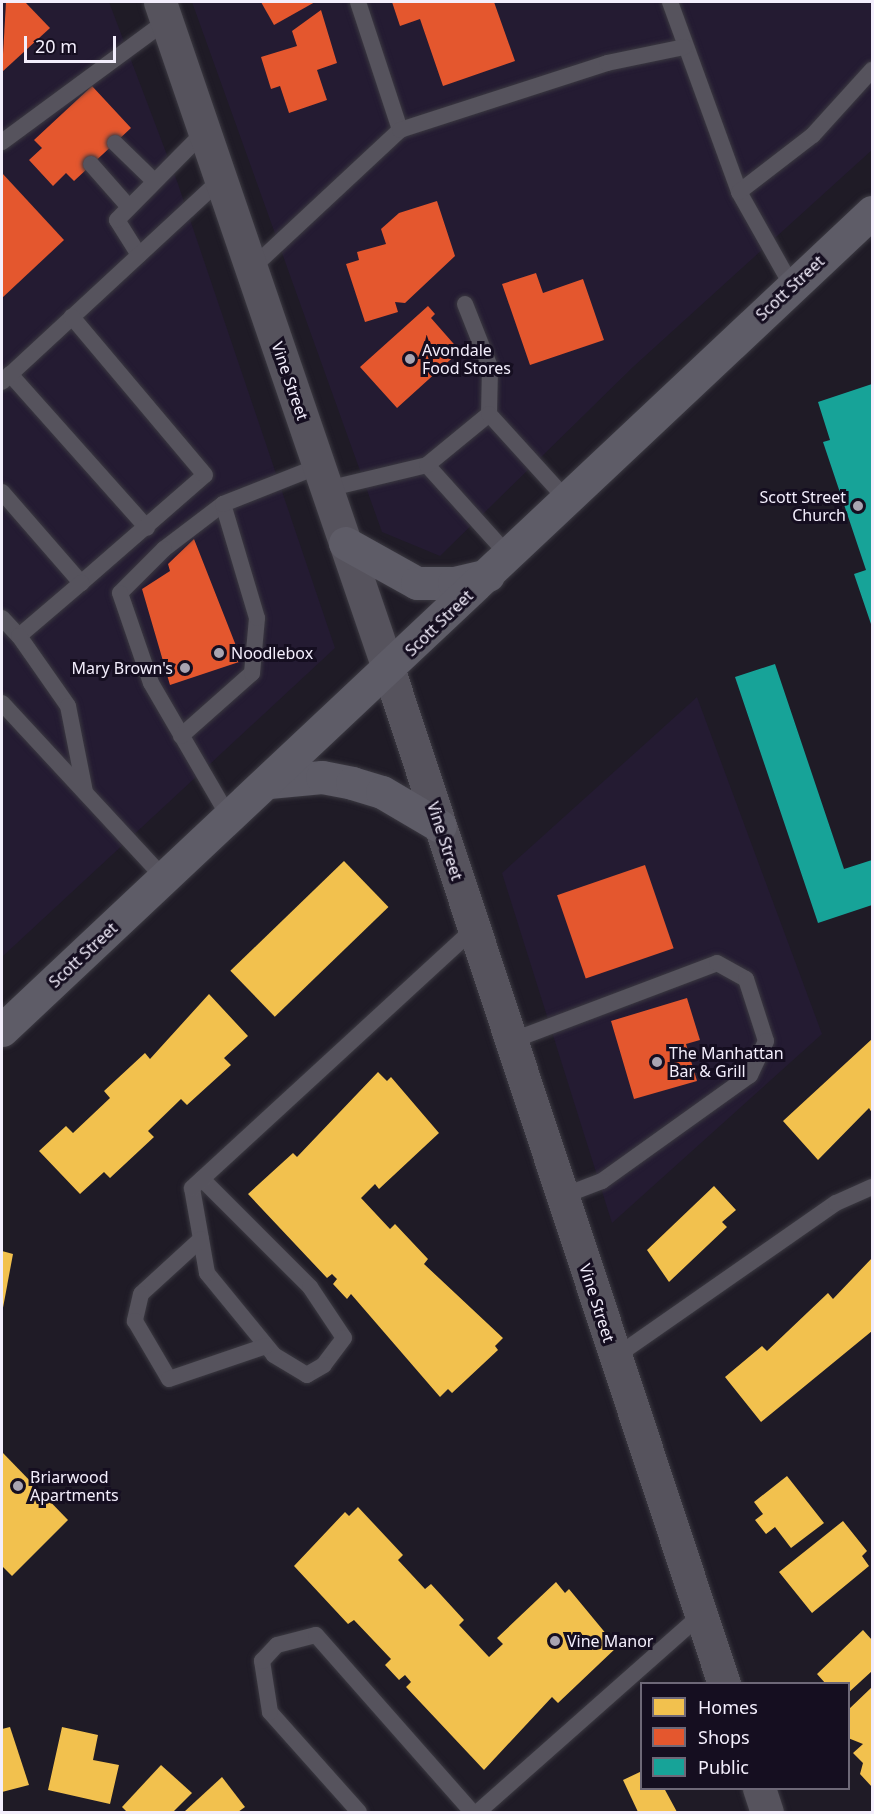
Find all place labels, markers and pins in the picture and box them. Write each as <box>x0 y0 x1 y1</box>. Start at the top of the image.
place label: Avondale Food Stores <box>422 340 511 378</box>
marker: Avondale Food Stores <box>403 352 417 366</box>
place label: Scott Street Church <box>759 487 846 525</box>
marker: Scott Street Church <box>851 499 865 513</box>
place label: Noodlebox <box>231 643 313 663</box>
marker: Noodlebox <box>212 646 226 660</box>
place label: Mary Brown's <box>71 658 173 678</box>
marker: Mary Brown's <box>178 661 192 675</box>
place label: The Manhattan Bar & Grill <box>669 1043 784 1081</box>
marker: The Manhattan Bar & Grill <box>650 1055 664 1069</box>
place label: Briarwood Apartments <box>30 1467 119 1505</box>
marker: Briarwood Apartments <box>11 1479 25 1493</box>
place label: Vine Manor <box>567 1631 653 1651</box>
marker: Vine Manor <box>548 1634 562 1648</box>

